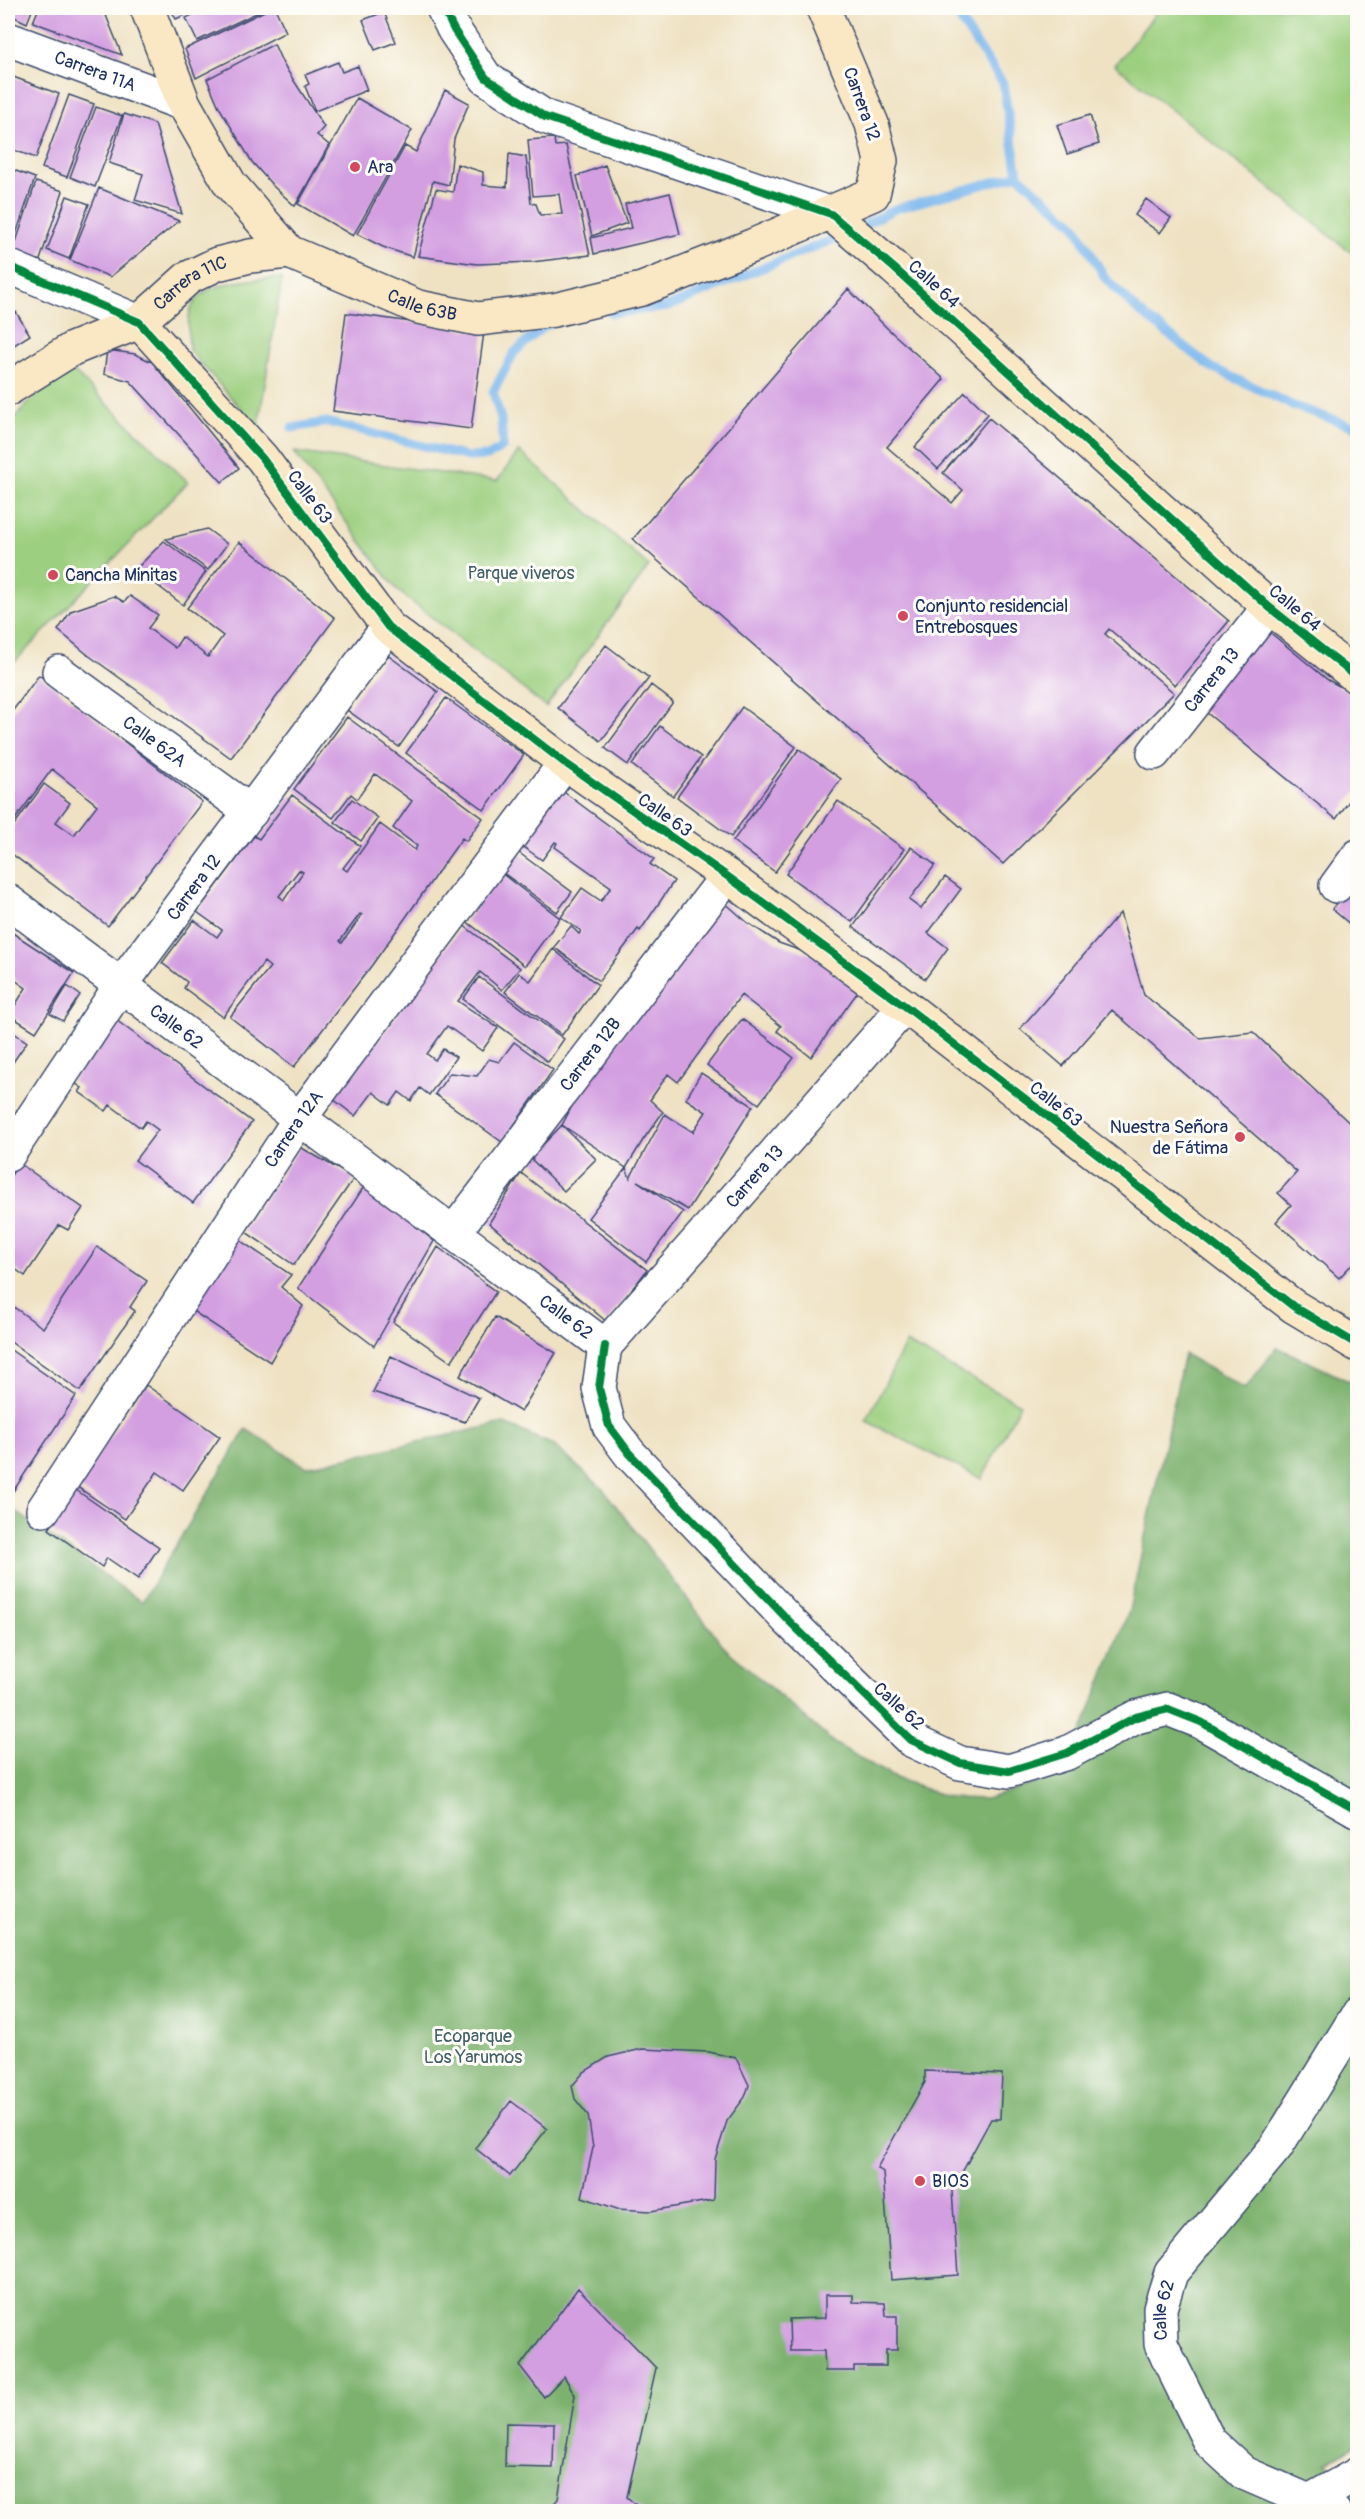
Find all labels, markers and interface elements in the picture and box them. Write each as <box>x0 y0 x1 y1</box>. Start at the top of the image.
street label: Carrera 11A <box>51 46 139 97</box>
street label: Carrera 12 <box>838 64 885 144</box>
place label: Ara <box>367 156 393 179</box>
marker: Ara <box>348 160 362 174</box>
street label: Carrera 11C <box>149 251 229 316</box>
street label: Calle 64 <box>903 255 965 314</box>
street label: Calle 63B <box>384 284 459 326</box>
street label: Calle 63 <box>282 466 337 529</box>
park label: Parque viveros <box>468 562 574 585</box>
place label: Cancha Minitas <box>65 564 177 587</box>
marker: Cancha Minitas <box>46 568 60 582</box>
street label: Calle 64 <box>1264 580 1326 637</box>
place label: Conjunto residencial Entrebosques <box>915 595 1068 639</box>
marker: Conjunto residencial Entrebosques <box>896 609 910 623</box>
street label: Carrera 13 <box>1179 643 1245 717</box>
street label: Calle 62A <box>118 711 191 773</box>
street label: Calle 63 <box>633 788 696 842</box>
street label: Carrera 12 <box>162 850 226 925</box>
street label: Calle 62 <box>145 999 208 1054</box>
street label: Carrera 12B <box>555 1013 626 1096</box>
street label: Calle 63 <box>1024 1076 1087 1132</box>
street label: Carrera 12A <box>260 1086 329 1172</box>
place label: Nuestra Señora de Fátima <box>1110 1116 1228 1160</box>
marker: Nuestra Señora de Fátima <box>1233 1130 1247 1144</box>
street label: Carrera 13 <box>721 1141 789 1213</box>
street label: Calle 62 <box>534 1290 597 1345</box>
street label: Calle 62 <box>868 1677 929 1735</box>
park label: Ecoparque Los Yarumos <box>424 2025 522 2069</box>
place label: BIOS <box>932 2170 969 2193</box>
marker: BIOS <box>913 2174 927 2188</box>
street label: Calle 62 <box>1148 2277 1180 2341</box>

